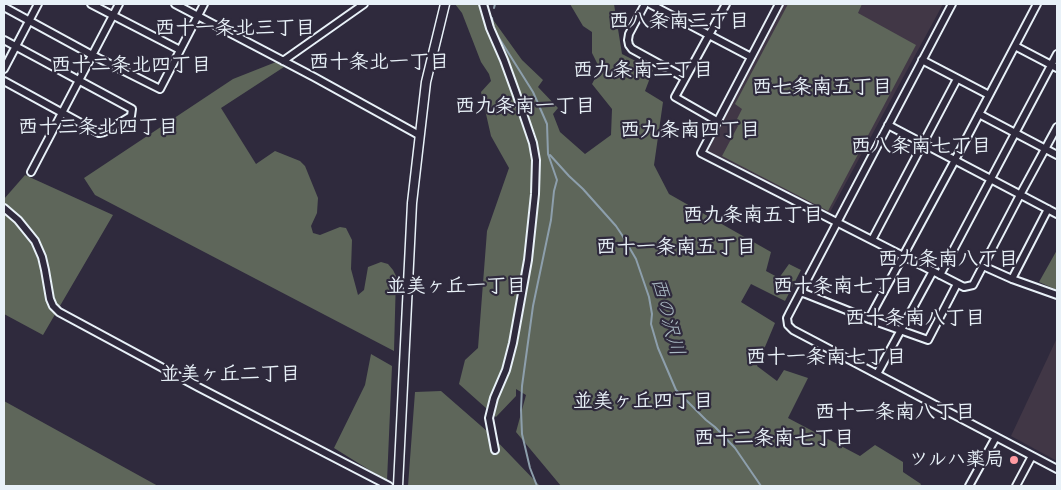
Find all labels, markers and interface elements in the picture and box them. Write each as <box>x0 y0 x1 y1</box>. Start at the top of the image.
district label: 西八条南三丁目 <box>609 10 749 34</box>
district label: 西十一条北三丁目 <box>155 17 315 41</box>
district label: 西十条北一丁目 <box>309 51 449 75</box>
district label: 西十二条北四丁目 <box>51 54 211 78</box>
district label: 西九条南三丁目 <box>573 59 713 83</box>
district label: 西七条南五丁目 <box>752 76 892 100</box>
district label: 西九条南一丁目 <box>455 95 595 119</box>
district label: 西十三条北四丁目 <box>18 116 178 140</box>
district label: 西九条南四丁目 <box>620 119 760 143</box>
district label: 西八条南七丁目 <box>851 135 991 159</box>
district label: 西九条南五丁目 <box>683 204 823 228</box>
district label: 西十一条南五丁目 <box>596 236 756 260</box>
district label: 西九条南八丁目 <box>878 248 1018 272</box>
district label: 並美ヶ丘一丁目 <box>386 275 526 299</box>
water label: 西の沢川 <box>645 275 689 359</box>
district label: 西十条南七丁目 <box>773 275 913 299</box>
district label: 西十条南八丁目 <box>845 307 985 331</box>
district label: 西十一条南七丁目 <box>746 346 906 370</box>
district label: 並美ヶ丘二丁目 <box>160 363 300 387</box>
district label: 並美ヶ丘四丁目 <box>573 390 713 414</box>
district label: 西十一条南八丁目 <box>815 401 975 425</box>
district label: 西十二条南七丁目 <box>694 427 854 451</box>
place label: ツルハ薬局 <box>909 449 1004 471</box>
marker: ツルハ薬局 <box>1008 454 1020 466</box>

